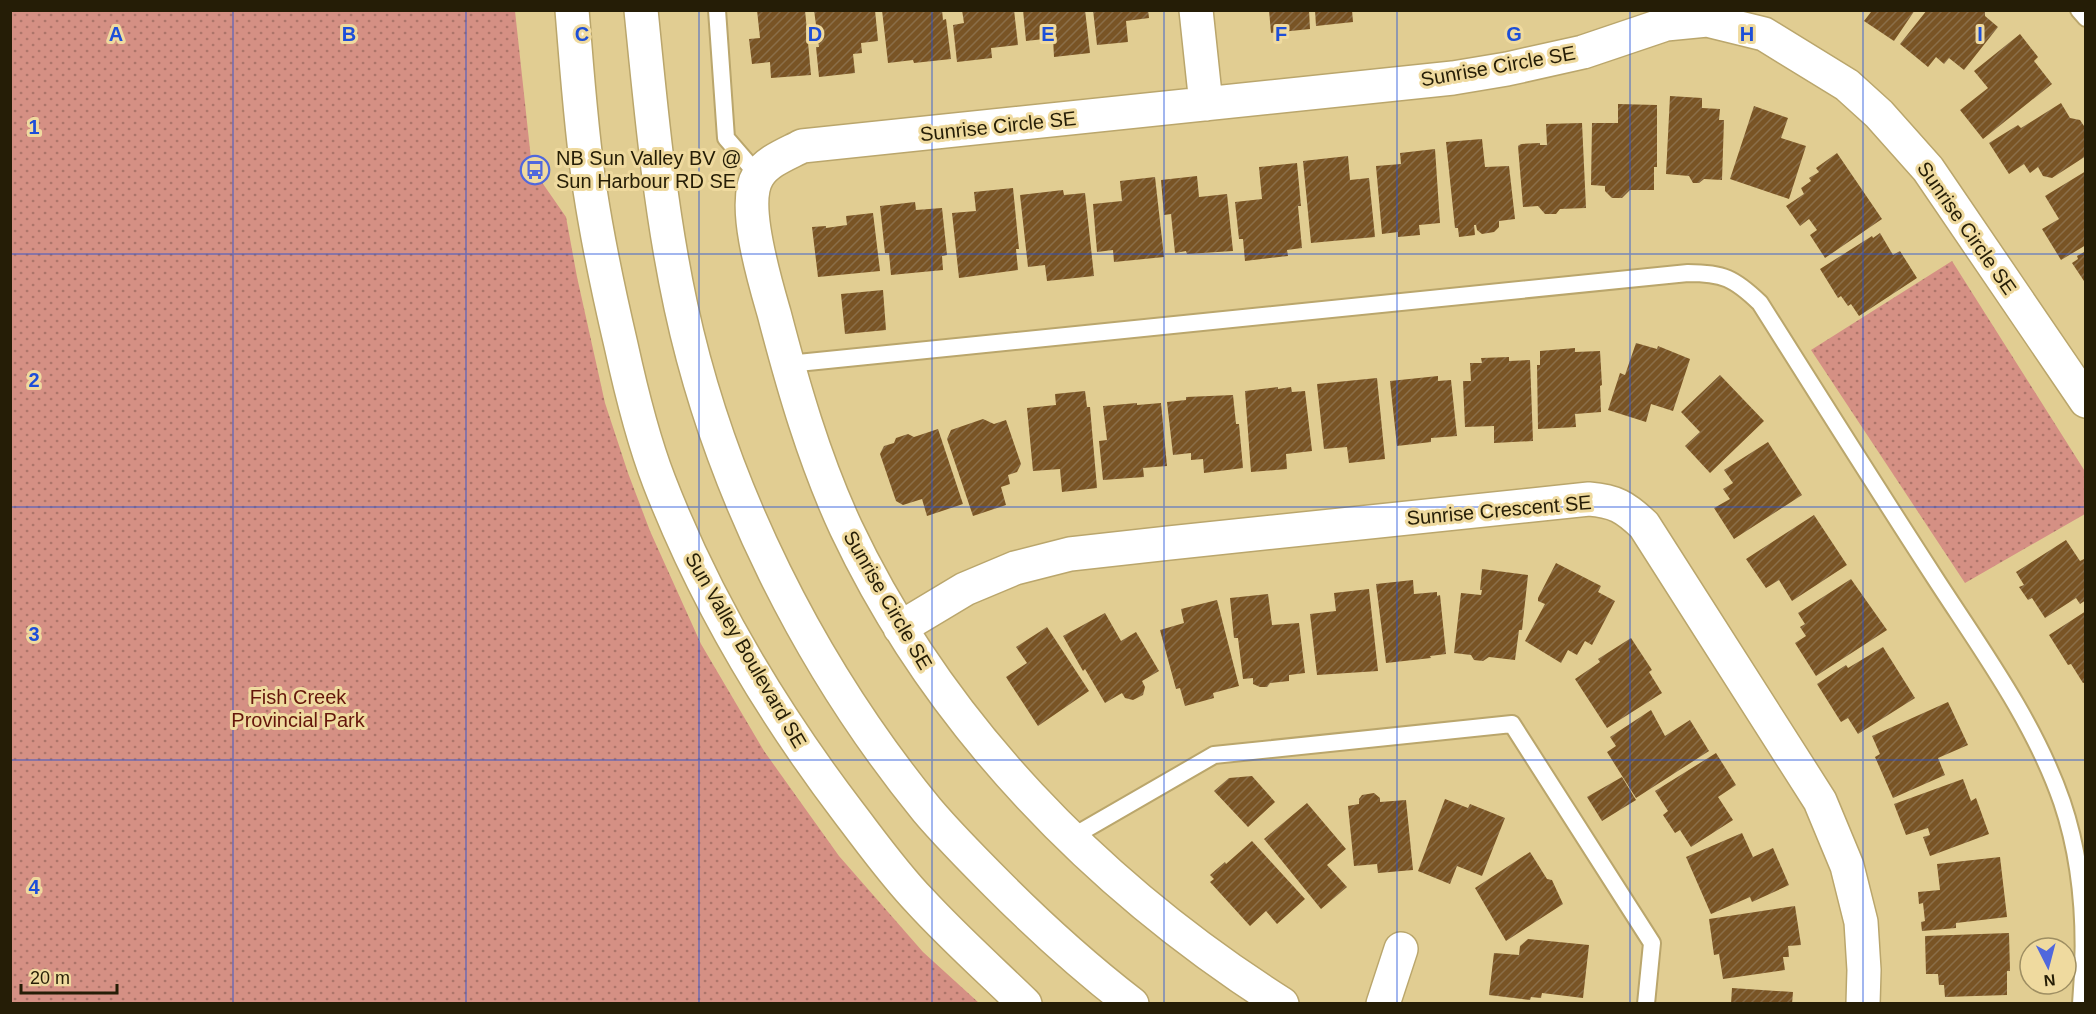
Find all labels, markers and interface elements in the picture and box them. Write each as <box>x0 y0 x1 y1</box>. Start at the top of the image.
text: A <box>109 23 123 45</box>
text: B <box>342 23 356 45</box>
text: C <box>575 23 589 45</box>
text: D <box>808 23 822 45</box>
text: E <box>1041 23 1055 45</box>
text: F <box>1275 23 1287 45</box>
text: G <box>1506 23 1522 45</box>
text: H <box>1740 23 1754 45</box>
text: I <box>1977 23 1983 45</box>
street label: Sunrise Circle SE <box>1419 42 1577 90</box>
street label: Sunrise Circle SE <box>919 107 1077 145</box>
text: 1 <box>28 116 40 138</box>
place label: NB Sun Valley BV @ Sun Harbour RD SE <box>556 147 742 192</box>
bus stop icon: NB Sun Valley BV @ Sun Harbour RD SE <box>519 154 551 186</box>
street label: Sunrise Circle SE <box>1913 158 2021 298</box>
text: 2 <box>28 369 40 391</box>
street label: Sunrise Crescent SE <box>1406 491 1592 529</box>
street label: Sunrise Circle SE <box>839 527 937 673</box>
street label: Sun Valley Boulevard SE <box>681 548 811 752</box>
text: 3 <box>28 623 40 645</box>
park label: Fish Creek Provincial Park <box>231 686 366 731</box>
text: 4 <box>28 876 40 898</box>
north arrow <box>2018 936 2078 996</box>
scale bar <box>21 957 117 995</box>
text: 20 m <box>30 968 70 988</box>
text: N <box>2043 971 2056 989</box>

